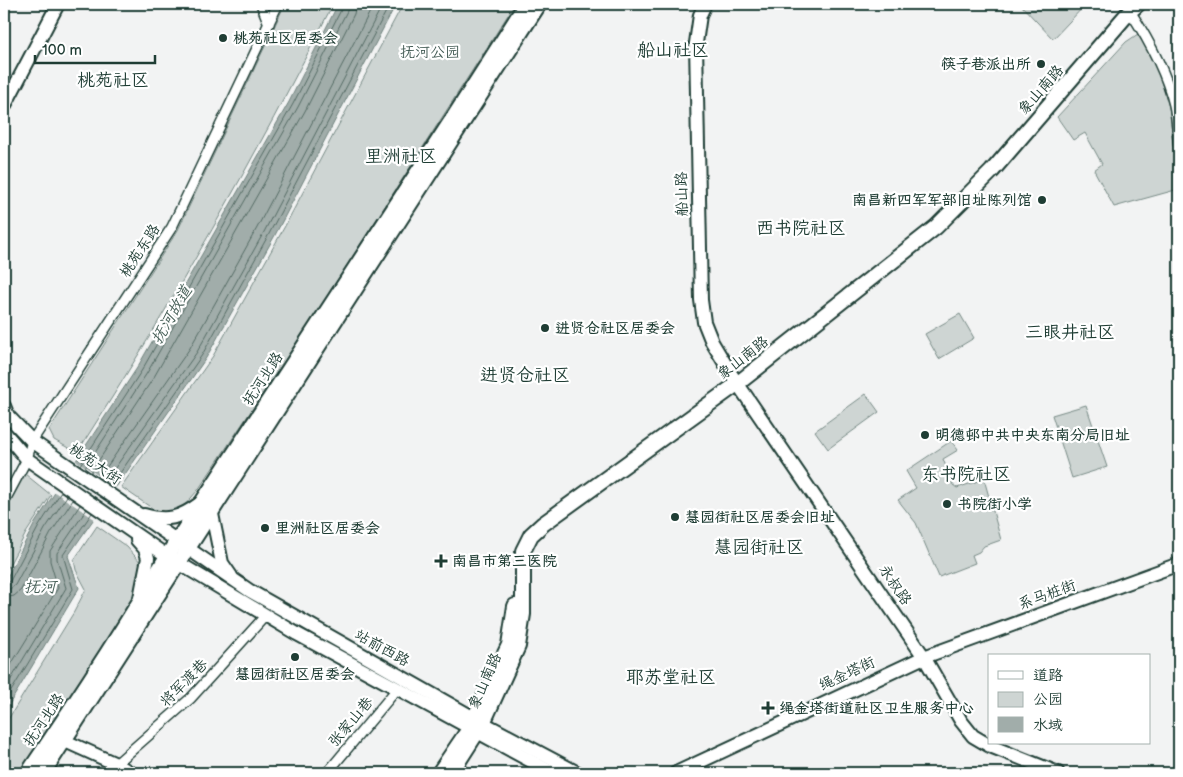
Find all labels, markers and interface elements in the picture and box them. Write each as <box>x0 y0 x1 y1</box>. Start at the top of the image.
place label: 桃苑社区居委会 <box>233 29 338 48</box>
scale bar <box>35 32 155 64</box>
marker: 桃苑社区居委会 <box>217 32 229 44</box>
district label: 船山社区 <box>637 40 709 61</box>
text: 100 m <box>42 41 82 60</box>
park label: 抚河公园 <box>400 43 460 62</box>
place label: 筷子巷派出所 <box>941 55 1031 74</box>
marker: 筷子巷派出所 <box>1035 58 1047 70</box>
street label: 象山南路 <box>1014 61 1068 119</box>
district label: 桃苑社区 <box>77 70 149 91</box>
district label: 里洲社区 <box>365 146 437 167</box>
street label: 船山路 <box>672 171 692 217</box>
place label: 南昌新四军军部旧址陈列馆 <box>852 191 1032 210</box>
marker: 南昌新四军军部旧址陈列馆 <box>1036 194 1048 206</box>
district label: 西书院社区 <box>756 218 846 239</box>
street label: 桃苑东路 <box>116 221 164 281</box>
water label: 抚河故道 <box>148 281 197 347</box>
place label: 进贤仓社区居委会 <box>555 319 675 338</box>
marker: 进贤仓社区居委会 <box>539 322 551 334</box>
district label: 三眼井社区 <box>1025 322 1115 343</box>
street label: 象山南路 <box>714 332 772 384</box>
street label: 抚河北路 <box>239 349 287 409</box>
district label: 进贤仓社区 <box>480 365 570 386</box>
place label: 明德邨中共中央东南分局旧址 <box>935 426 1130 445</box>
marker: 明德邨中共中央东南分局旧址 <box>919 429 931 441</box>
street label: 桃苑大街 <box>65 439 125 489</box>
district label: 东书院社区 <box>921 464 1011 485</box>
place label: 书院街小学 <box>957 495 1032 514</box>
marker: 书院街小学 <box>941 498 953 510</box>
place label: 慧园街社区居委会旧址 <box>685 508 835 527</box>
marker: 慧园街社区居委会旧址 <box>669 511 681 523</box>
place label: 里洲社区居委会 <box>275 519 380 538</box>
marker: 里洲社区居委会 <box>259 522 271 534</box>
district label: 慧园街社区 <box>714 537 804 558</box>
place label: 南昌市第三医院 <box>452 552 557 571</box>
marker: 南昌市第三医院 <box>434 554 448 568</box>
street label: 永叔路 <box>875 561 915 609</box>
street label: 系马桩街 <box>1016 576 1078 614</box>
water label: 抚河 <box>24 578 59 597</box>
street label: 站前西路 <box>351 625 413 671</box>
street label: 象山南路 <box>464 650 506 712</box>
marker: 慧园街社区居委会 <box>289 651 301 663</box>
street label: 绳金塔街 <box>816 653 878 695</box>
legend <box>988 654 1150 744</box>
street label: 将军渡巷 <box>156 655 212 711</box>
place label: 慧园街社区居委会 <box>235 665 355 684</box>
text: 道路 <box>1033 666 1063 685</box>
district label: 耶苏堂社区 <box>626 667 716 688</box>
street label: 抚河北路 <box>19 690 69 750</box>
text: 公园 <box>1033 690 1063 709</box>
street label: 张家山巷 <box>324 693 378 751</box>
place label: 绳金塔街道社区卫生服务中心 <box>779 699 974 718</box>
marker: 绳金塔街道社区卫生服务中心 <box>761 701 775 715</box>
text: 水域 <box>1033 716 1063 735</box>

